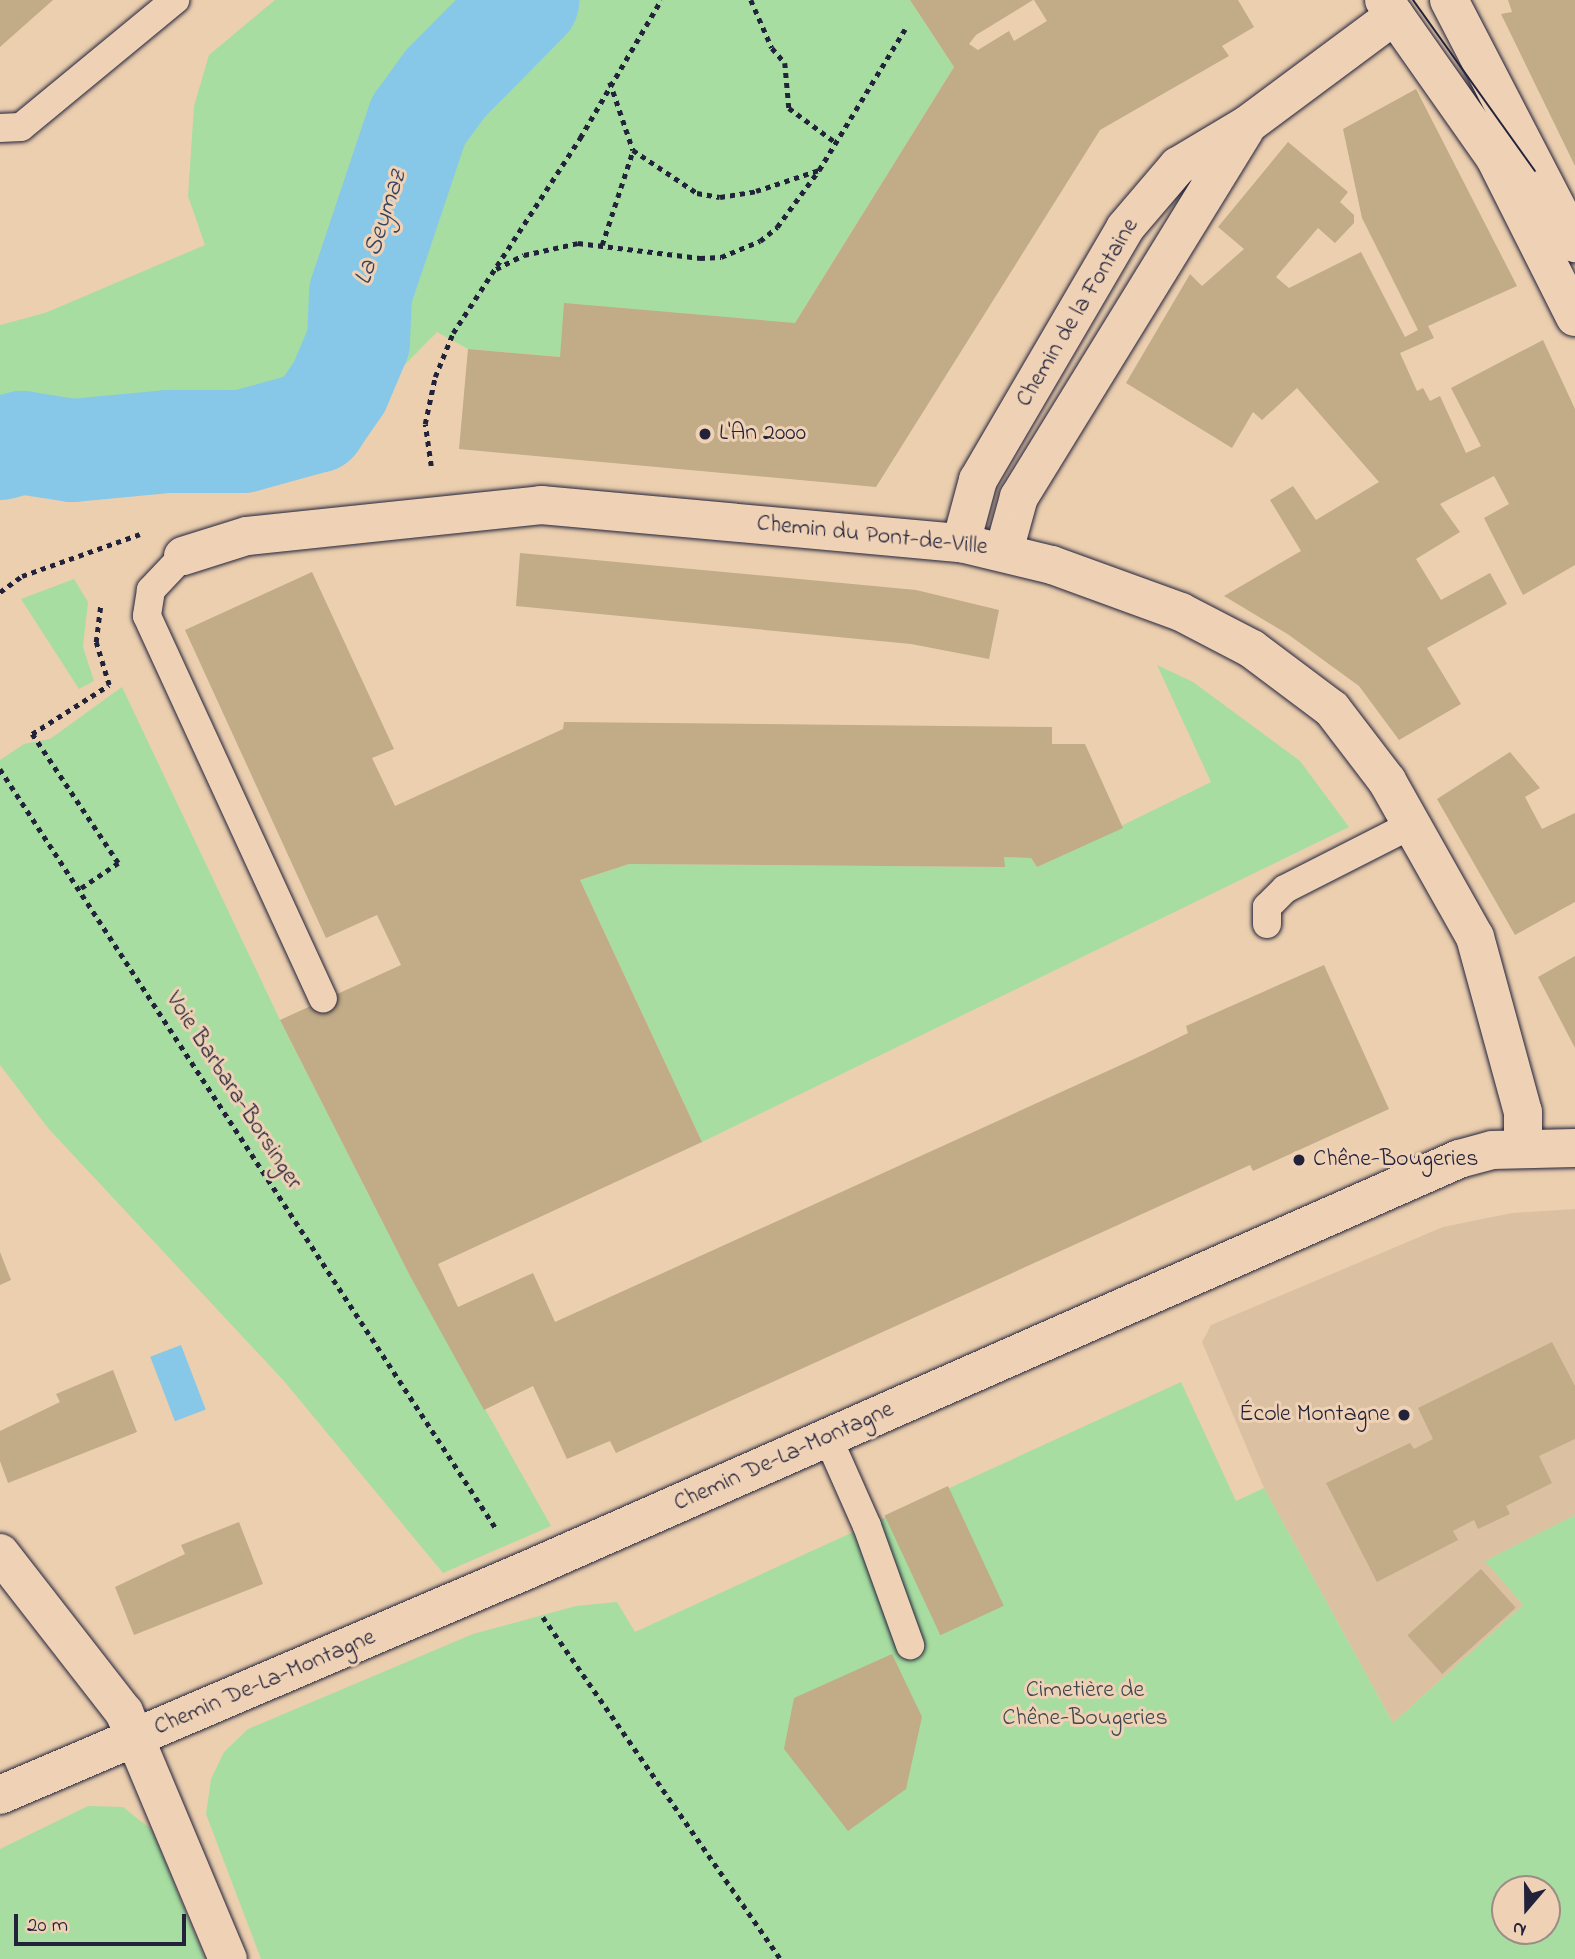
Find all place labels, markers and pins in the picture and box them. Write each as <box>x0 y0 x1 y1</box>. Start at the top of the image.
place label: L'An 2000 <box>719 420 806 448</box>
marker: L'An 2000 <box>697 426 713 442</box>
place label: Chêne-Bougeries <box>1313 1146 1478 1174</box>
marker: Chêne-Bougeries <box>1291 1152 1307 1168</box>
place label: École Montagne <box>1239 1401 1390 1429</box>
marker: École Montagne <box>1396 1407 1412 1423</box>

